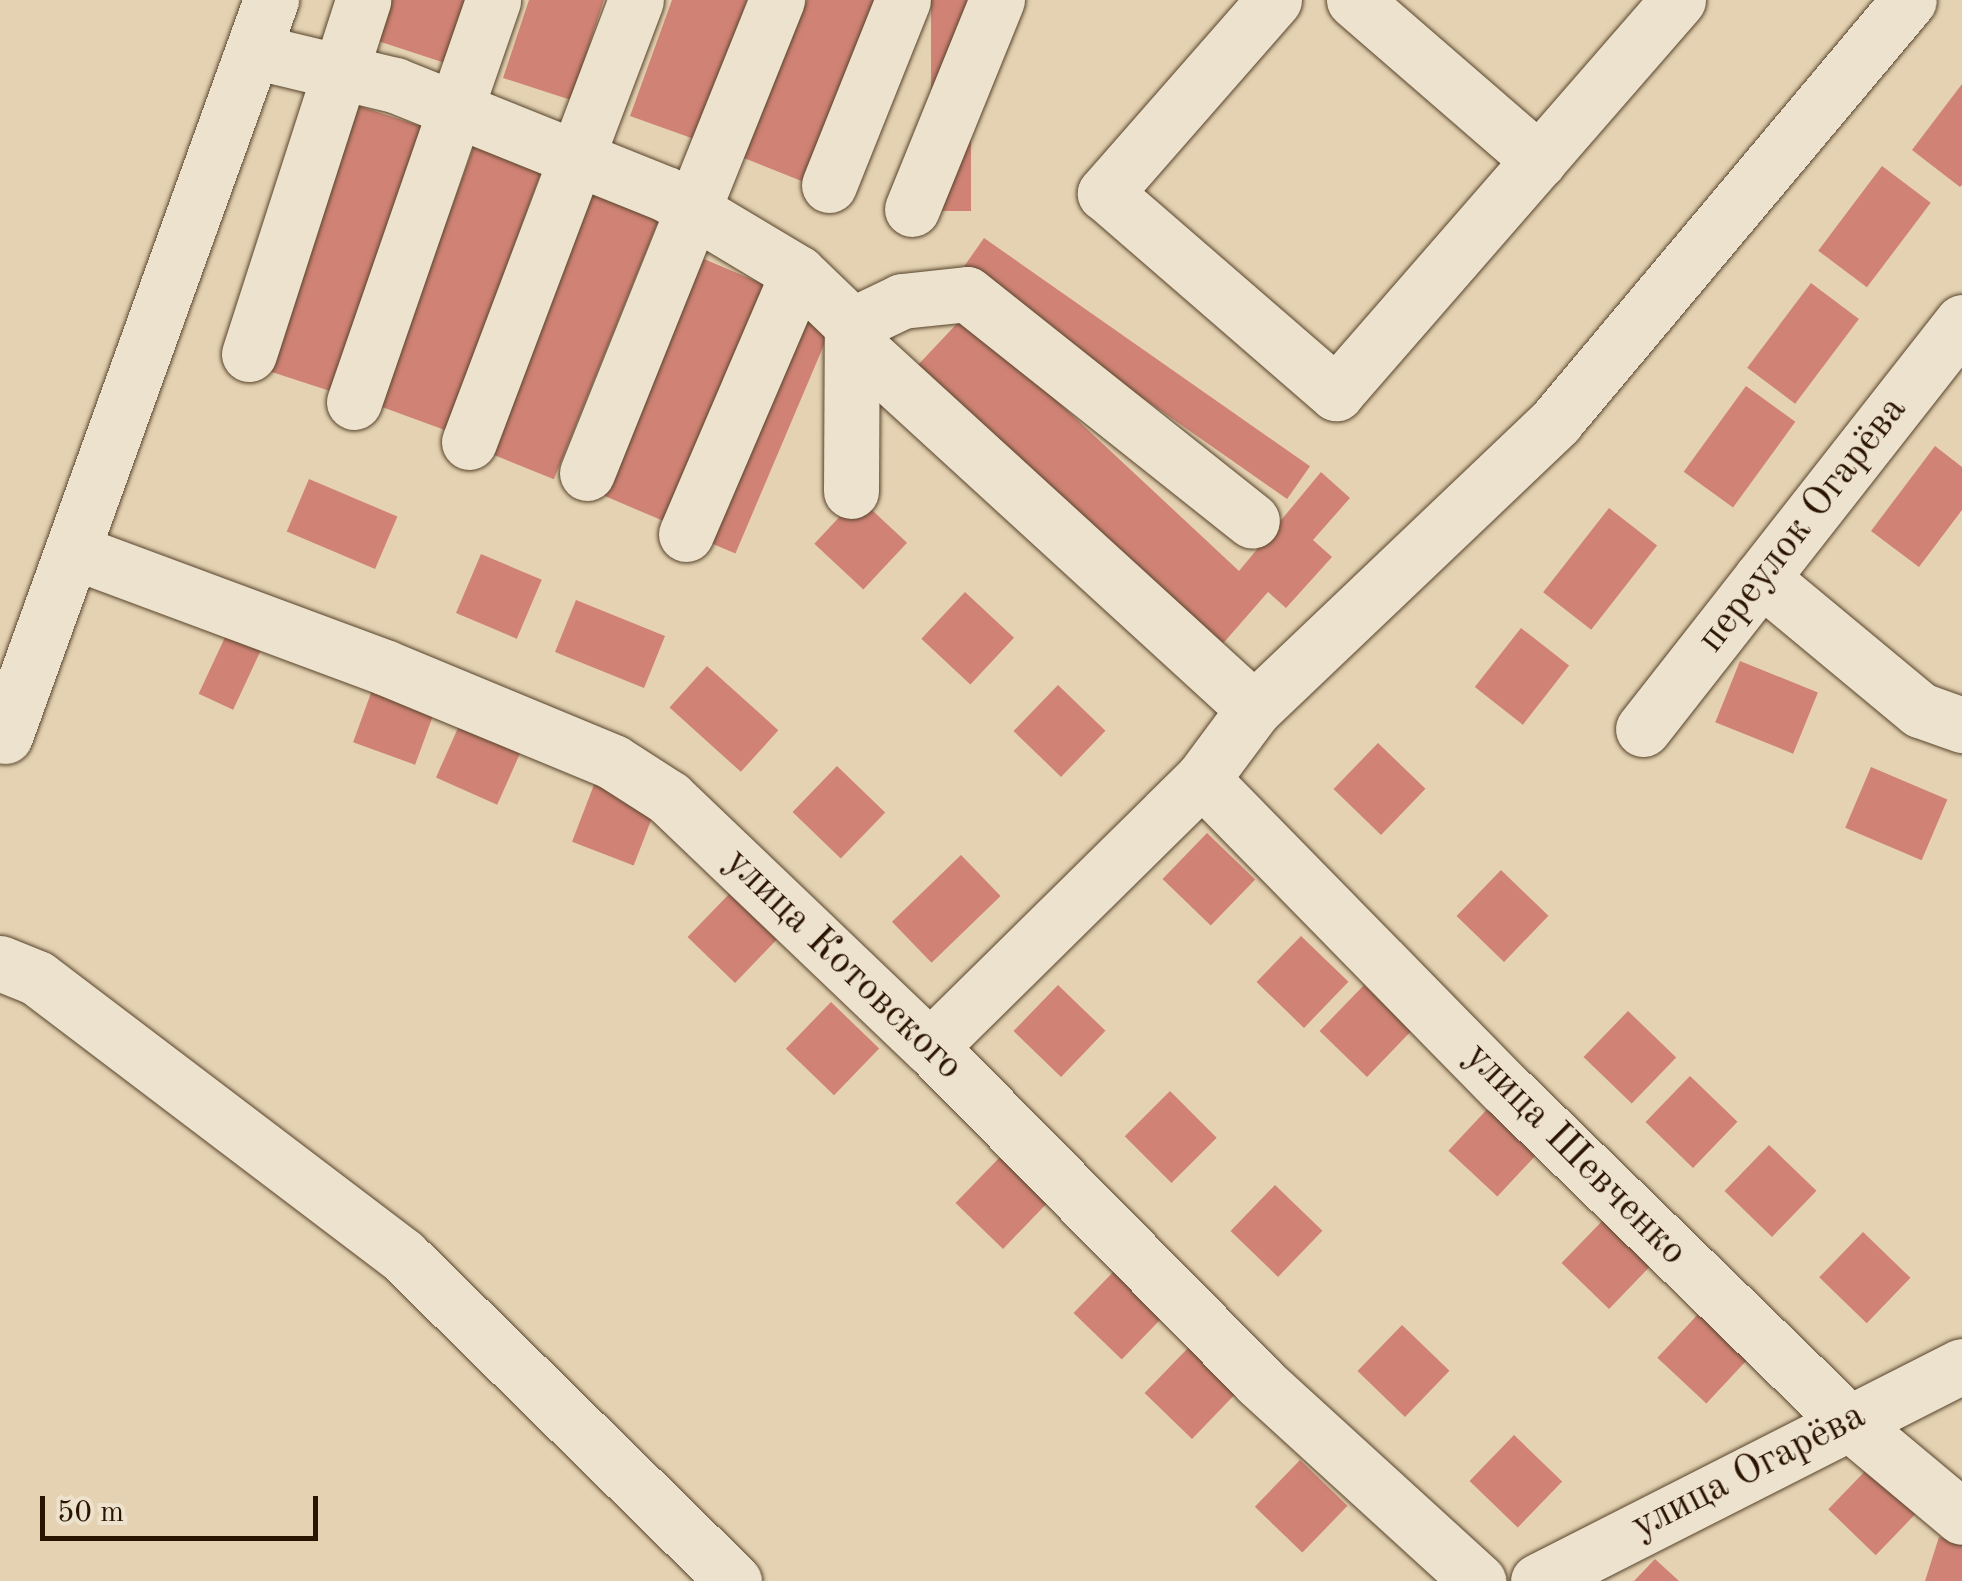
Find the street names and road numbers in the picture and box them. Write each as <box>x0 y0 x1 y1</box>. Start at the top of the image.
street label: переулок Огарёва <box>1688 387 1918 663</box>
street label: улица Котовского <box>714 839 972 1091</box>
street label: улица Шевченко <box>1454 1034 1696 1276</box>
street label: улица Огарёва <box>1624 1393 1874 1551</box>

